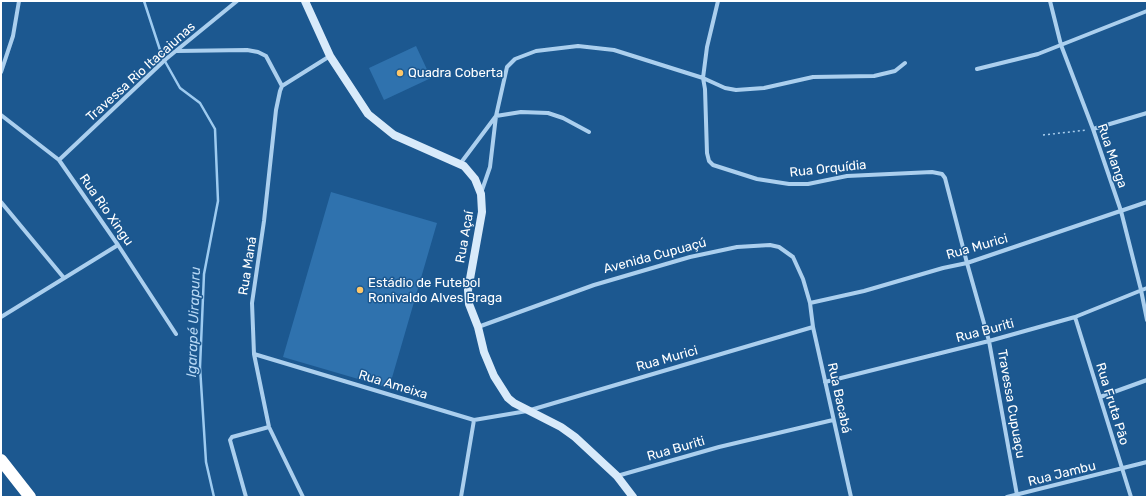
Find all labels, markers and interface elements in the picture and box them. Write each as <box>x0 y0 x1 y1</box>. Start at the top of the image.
street label: Travessa Rio Itacaiunas <box>83 19 199 125</box>
place label: Quadra Coberta <box>408 65 503 81</box>
marker: Quadra Coberta <box>395 68 405 78</box>
street label: Rua Manga <box>1094 122 1130 190</box>
street label: Rua Orquídia <box>789 157 867 181</box>
street label: Rua Rio Xingu <box>76 171 136 249</box>
street label: Rua Açaí <box>453 210 477 264</box>
street label: Rua Murici <box>944 231 1010 263</box>
street label: Avenida Cupuaçú <box>602 235 708 277</box>
street label: Rua Maná <box>236 236 260 296</box>
water label: Igarapé Uirapuru <box>184 266 204 378</box>
place label: Estádio de Futebol Ronivaldo Alves Braga <box>368 275 502 306</box>
marker: Estádio de Futebol Ronivaldo Alves Braga <box>355 285 365 295</box>
street label: Rua Buriti <box>954 316 1016 346</box>
street label: Rua Murici <box>634 343 700 375</box>
street label: Travessa Cupuaçu <box>994 348 1028 460</box>
street label: Rua Bacabá <box>824 361 854 435</box>
street label: Rua Fruta Pão <box>1092 361 1132 447</box>
street label: Rua Ameixa <box>357 367 429 403</box>
street label: Rua Buriti <box>645 433 707 465</box>
street label: Rua Jambu <box>1027 458 1097 490</box>

